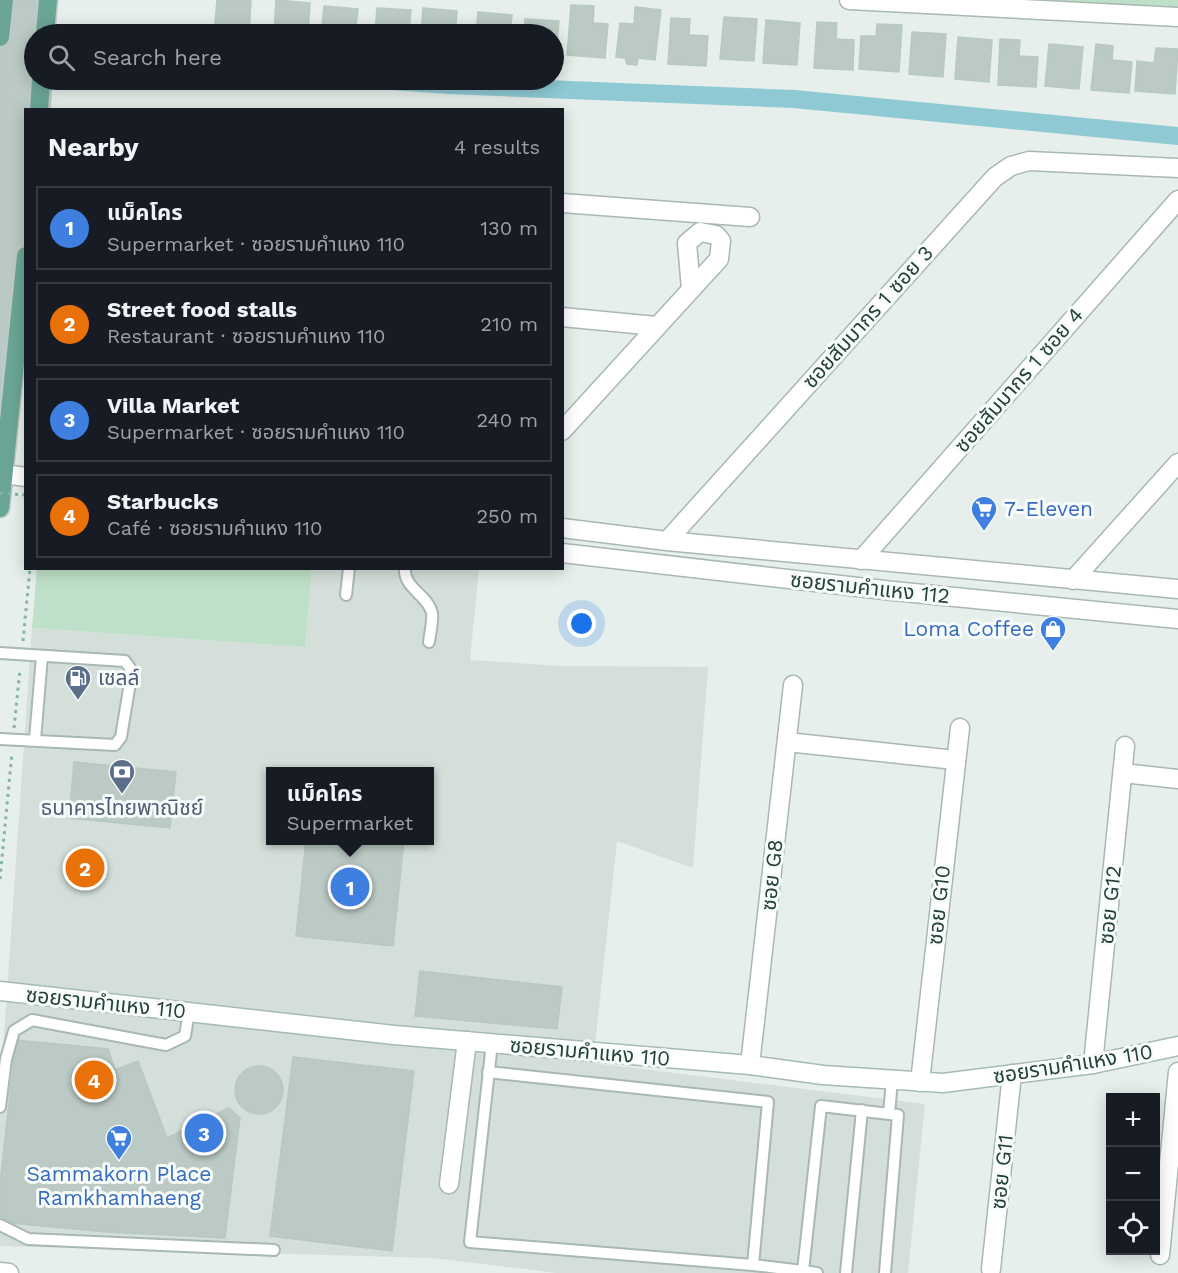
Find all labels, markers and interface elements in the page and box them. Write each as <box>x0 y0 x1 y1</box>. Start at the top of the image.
search box <box>24 24 564 90</box>
icon: search <box>45 41 78 74</box>
text: Search here <box>93 45 222 70</box>
text: Nearby <box>48 132 139 162</box>
text: 4 results <box>454 135 540 159</box>
text: แม็คโคร <box>107 200 183 225</box>
text: 1 <box>65 216 74 240</box>
text: 130 m <box>480 216 538 240</box>
text: Supermarket · ซอยรามคำแหง 110 <box>107 232 405 256</box>
street label: ซอยสัมมากร 1 ซอย 3 <box>797 240 938 393</box>
text: Street food stalls <box>107 297 297 322</box>
street label: ซอยสัมมากร 1 ซอย 4 <box>949 302 1088 457</box>
text: 2 <box>64 312 75 336</box>
text: 210 m <box>480 312 538 336</box>
text: Restaurant · ซอยรามคำแหง 110 <box>107 324 385 348</box>
text: Villa Market <box>107 393 239 418</box>
text: 3 <box>64 408 75 432</box>
text: 240 m <box>476 408 538 432</box>
text: Supermarket · ซอยรามคำแหง 110 <box>107 420 405 444</box>
text: Starbucks <box>107 489 218 514</box>
supermarket icon: 7-Eleven <box>969 494 999 532</box>
place label: 7-Eleven <box>1004 496 1093 521</box>
text: 4 <box>63 504 76 528</box>
text: 250 m <box>476 504 538 528</box>
text: Café · ซอยรามคำแหง 110 <box>107 516 323 540</box>
street label: ซอยรามคำแหง 112 <box>789 567 951 608</box>
your location <box>567 609 596 638</box>
shop icon: Loma Coffee <box>1038 614 1068 652</box>
place label: Loma Coffee <box>903 616 1034 641</box>
fuel station icon: เชลล์ <box>63 663 93 701</box>
place label: เชลล์ <box>98 665 139 690</box>
bank icon: ธนาคารไทยพาณิชย์ <box>107 757 137 795</box>
popup <box>266 767 434 845</box>
text: แม็คโคร <box>287 781 362 806</box>
place label: ธนาคารไทยพาณิชย์ <box>41 795 203 820</box>
text: Supermarket <box>287 811 413 835</box>
street label: ซอย G8 <box>755 838 788 912</box>
pin: 2 <box>66 846 104 890</box>
pin: 1 <box>330 864 370 910</box>
street label: ซอย G10 <box>922 864 955 946</box>
street label: ซอย G12 <box>1093 864 1126 946</box>
street label: ซอยรามคำแหง 110 <box>25 982 187 1023</box>
street label: ซอยรามคำแหง 110 <box>509 1032 671 1071</box>
street label: ซอยรามคำแหง 110 <box>991 1039 1154 1088</box>
pin: 4 <box>74 1058 113 1102</box>
map controls <box>1106 1093 1160 1255</box>
button: + <box>1106 1093 1160 1147</box>
pin: 3 <box>184 1110 224 1156</box>
supermarket icon: Sammakorn Place Ramkhamhaeng <box>104 1123 134 1161</box>
street label: ซอย G11 <box>985 1133 1018 1211</box>
button: − <box>1106 1147 1160 1201</box>
place label: Sammakorn Place Ramkhamhaeng <box>27 1161 211 1210</box>
button: locate <box>1106 1201 1160 1255</box>

